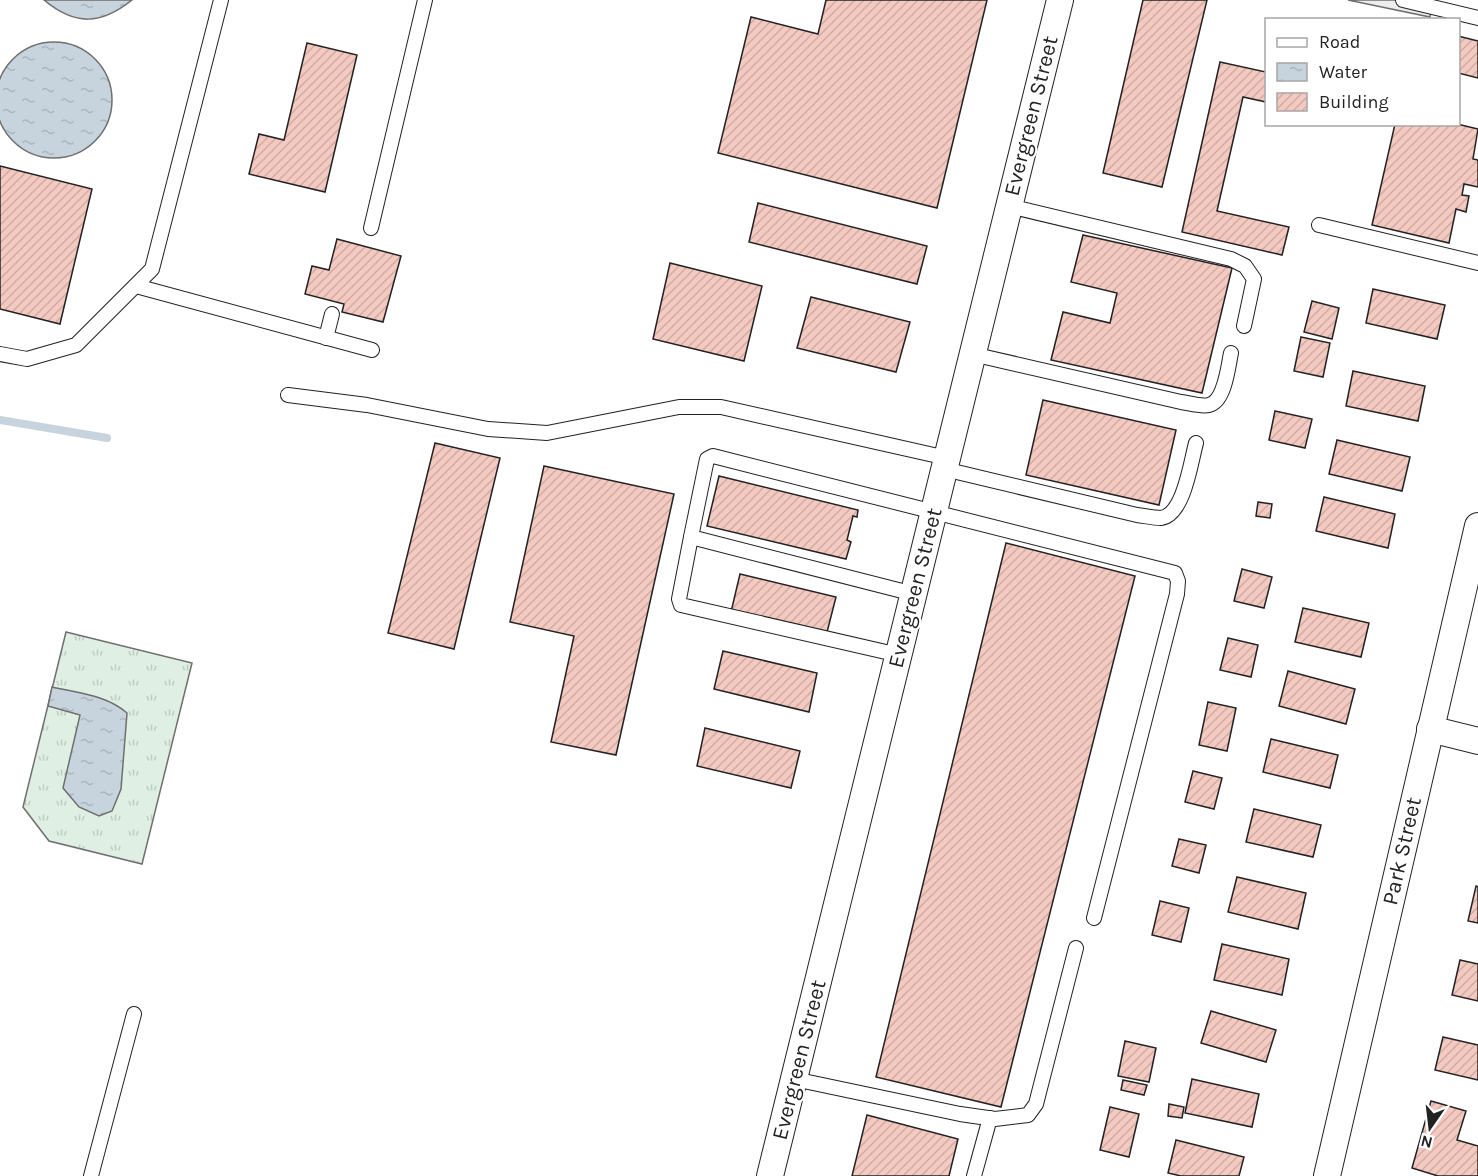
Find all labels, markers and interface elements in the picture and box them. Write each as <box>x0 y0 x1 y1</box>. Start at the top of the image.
legend <box>1265 18 1460 126</box>
text: Road <box>1319 31 1360 53</box>
street label: Evergreen Street <box>999 33 1063 199</box>
text: Water <box>1319 61 1367 83</box>
text: Building <box>1319 91 1389 113</box>
street label: Evergreen Street <box>883 505 947 671</box>
street label: Park Street <box>1377 794 1427 908</box>
street label: Evergreen Street <box>767 977 831 1143</box>
north arrow <box>1400 1098 1460 1158</box>
text: N <box>1419 1131 1434 1153</box>

